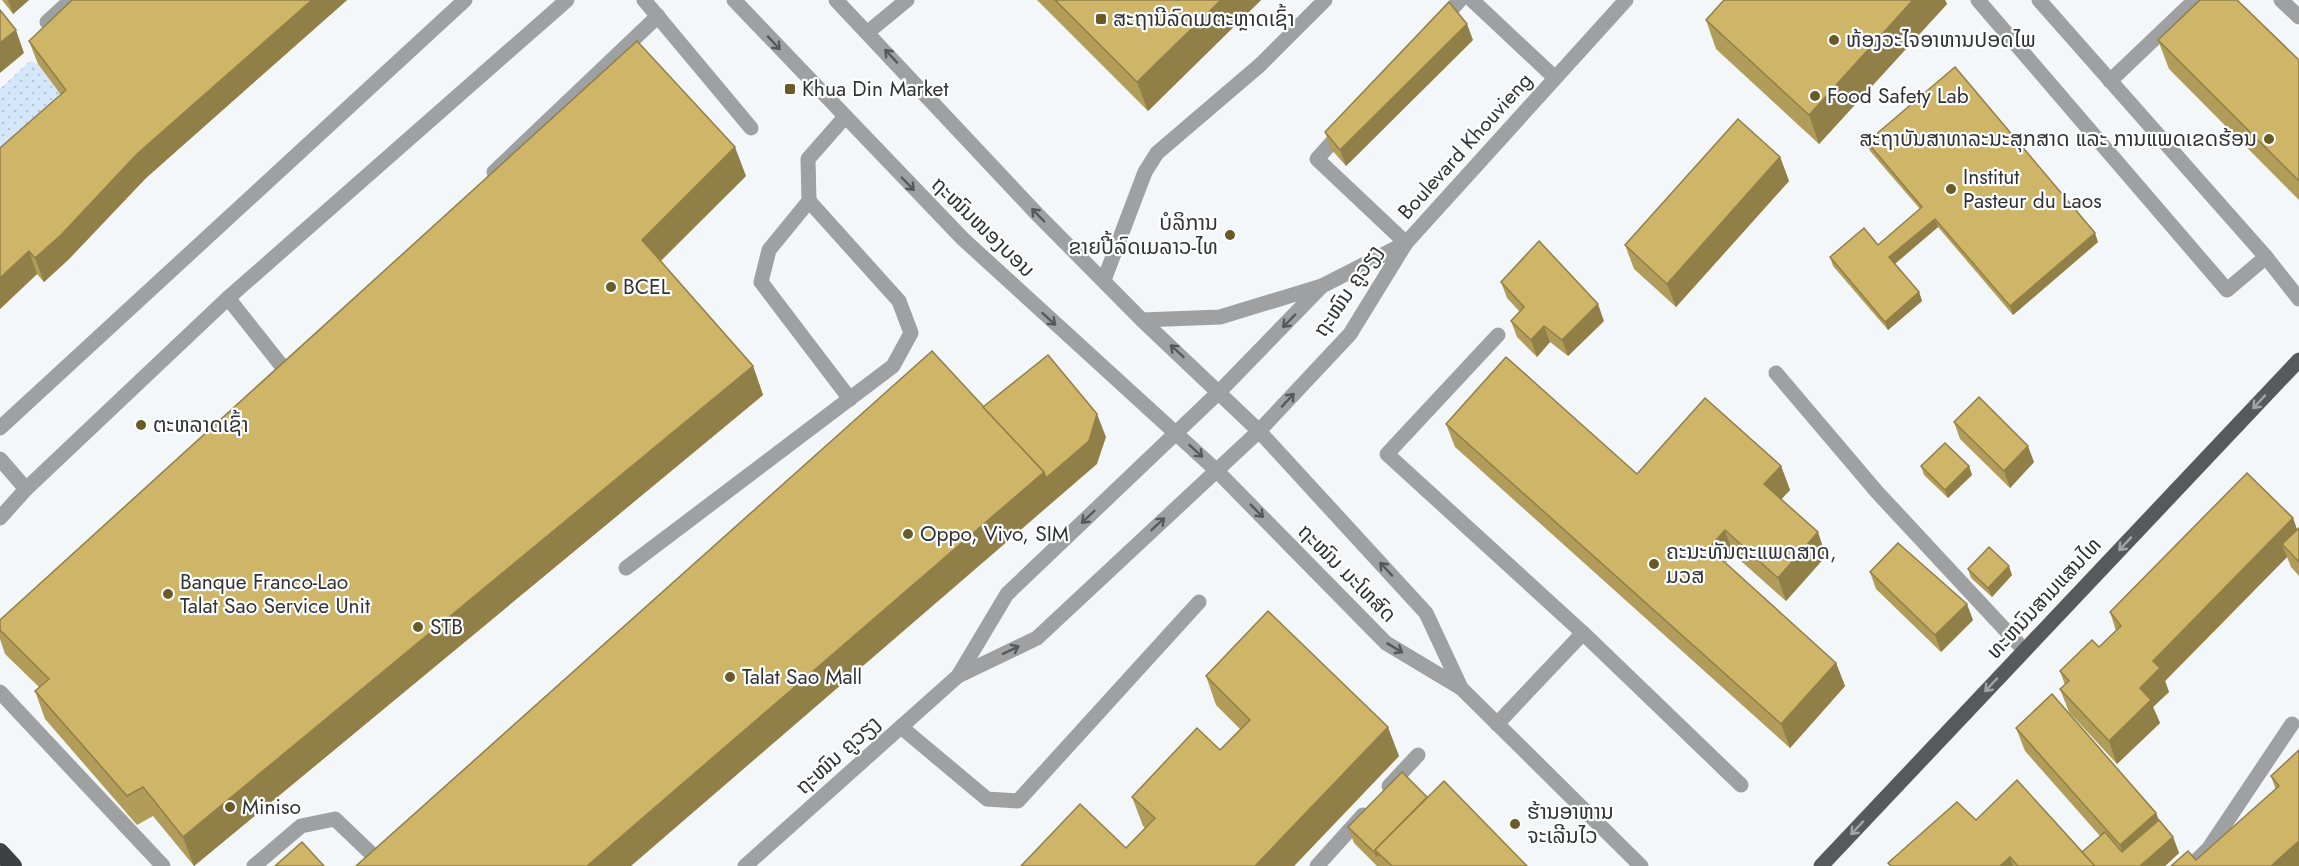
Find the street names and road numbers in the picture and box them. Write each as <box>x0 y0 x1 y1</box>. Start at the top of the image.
street label: Boulevard Khouvieng <box>1391 66 1539 226</box>
street label: ຖະໜົນໜອງບອນ <box>924 170 1042 284</box>
street label: ຖະໜົນ ຄູວຽງ <box>1306 239 1390 343</box>
street label: ຖະໜົນ ມະໂຫສົດ <box>1291 517 1403 629</box>
street label: ທະຫນົນສາມແສນໄທ <box>1980 531 2108 665</box>
street label: ຖະໜົນ ຄູວຽງ <box>789 709 887 801</box>

